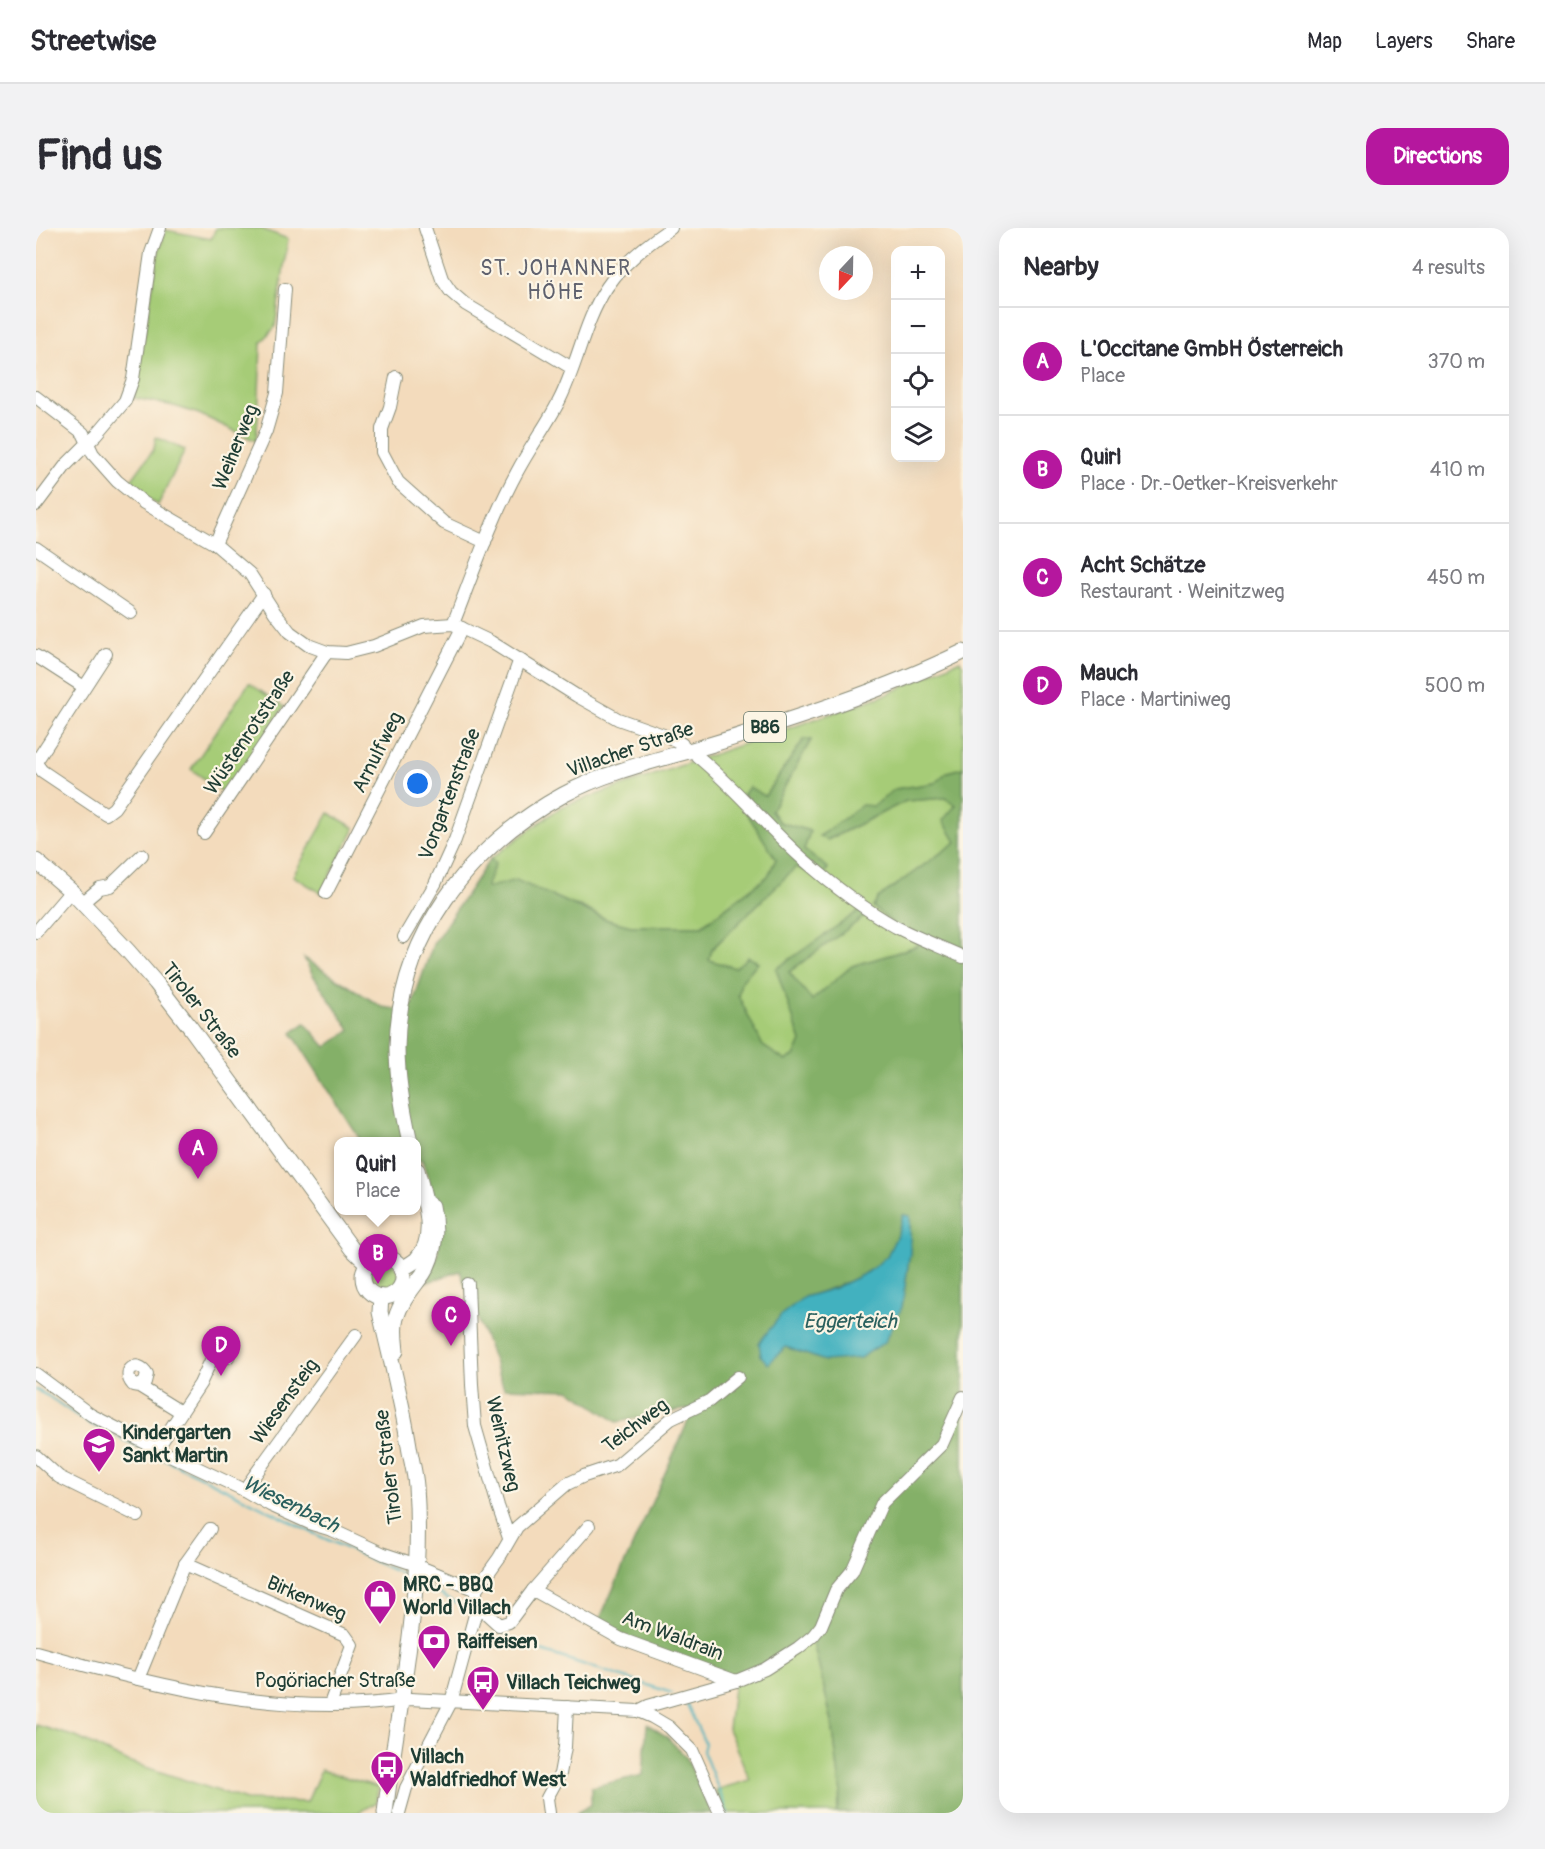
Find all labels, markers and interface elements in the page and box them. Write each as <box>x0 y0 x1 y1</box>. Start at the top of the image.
text: Streetwise <box>30 24 156 59</box>
text: Map <box>1307 28 1342 55</box>
text: Layers <box>1375 28 1433 55</box>
text: Share <box>1466 28 1515 55</box>
button: Directions <box>1366 128 1509 185</box>
text: Find us <box>36 130 162 182</box>
north arrow <box>819 246 873 300</box>
map controls <box>891 246 945 462</box>
button: + <box>891 246 945 300</box>
text: Nearby <box>1023 251 1099 283</box>
district label: ST. JOHANNER HÖHE <box>480 255 632 306</box>
text: 4 results <box>1412 255 1485 280</box>
button: − <box>891 300 945 354</box>
text: L'Occitane GmbH Österreich <box>1080 335 1343 363</box>
text: A <box>1036 349 1049 374</box>
text: 370 m <box>1428 349 1485 374</box>
button: locate <box>891 354 945 408</box>
text: Place <box>1080 363 1125 388</box>
street label: Weiherweg <box>207 401 264 494</box>
button: layers <box>891 408 945 462</box>
text: Quirl <box>1080 443 1122 471</box>
text: B <box>1037 457 1048 482</box>
text: 410 m <box>1430 457 1485 482</box>
text: Place · Dr.-Oetker-Kreisverkehr <box>1080 471 1338 496</box>
text: Acht Schätze <box>1080 551 1205 579</box>
text: C <box>1036 565 1049 590</box>
text: 450 m <box>1427 565 1485 590</box>
text: Restaurant · Weinitzweg <box>1080 579 1285 604</box>
text: Mauch <box>1080 659 1138 687</box>
street label: Wüstenrotstraße <box>199 665 300 799</box>
text: D <box>1036 673 1049 698</box>
text: 500 m <box>1425 673 1485 698</box>
text: Place · Martiniweg <box>1080 687 1231 712</box>
street label: Arnulfweg <box>346 707 409 797</box>
road number: B86 <box>744 712 786 742</box>
street label: Villacher Straße <box>564 716 697 783</box>
street label: Vorgartenstraße <box>413 725 486 864</box>
your location <box>403 769 432 798</box>
street label: Tiroler Straße <box>156 957 247 1063</box>
pin: A <box>178 1130 218 1179</box>
popup <box>334 1137 421 1215</box>
text: Quirl <box>355 1150 396 1178</box>
text: Place <box>355 1178 400 1203</box>
pin: B <box>358 1234 398 1284</box>
pin: C <box>432 1296 470 1346</box>
water label: Eggerteich <box>804 1308 898 1335</box>
pin: D <box>202 1326 240 1376</box>
street label: Wiesensteig <box>245 1353 324 1449</box>
street label: Teichweg <box>597 1392 673 1458</box>
street label: Weinitzweg <box>480 1394 527 1494</box>
street label: Tiroler Straße <box>369 1408 408 1526</box>
place label: Kindergarten Sankt Martin <box>122 1420 231 1468</box>
school or university icon: Kindergarten Sankt Martin <box>81 1426 117 1473</box>
water label: Wiesenbach <box>238 1470 344 1540</box>
street label: Birkenweg <box>263 1570 351 1627</box>
place label: MRC - BBQ World Villach <box>403 1572 511 1620</box>
shop icon: MRC - BBQ World Villach <box>362 1578 398 1625</box>
street label: Am Waldrain <box>619 1605 727 1666</box>
bank icon: Raiffeisen <box>416 1623 452 1670</box>
place label: Raiffeisen <box>457 1629 538 1654</box>
bus stop icon: Villach Teichweg <box>465 1664 501 1711</box>
street label: Pogöriacher Straße <box>255 1668 415 1693</box>
place label: Villach Teichweg <box>506 1670 641 1695</box>
place label: Villach Waldfriedhof West <box>410 1744 567 1792</box>
bus stop icon: Villach Waldfriedhof West <box>369 1749 405 1796</box>

